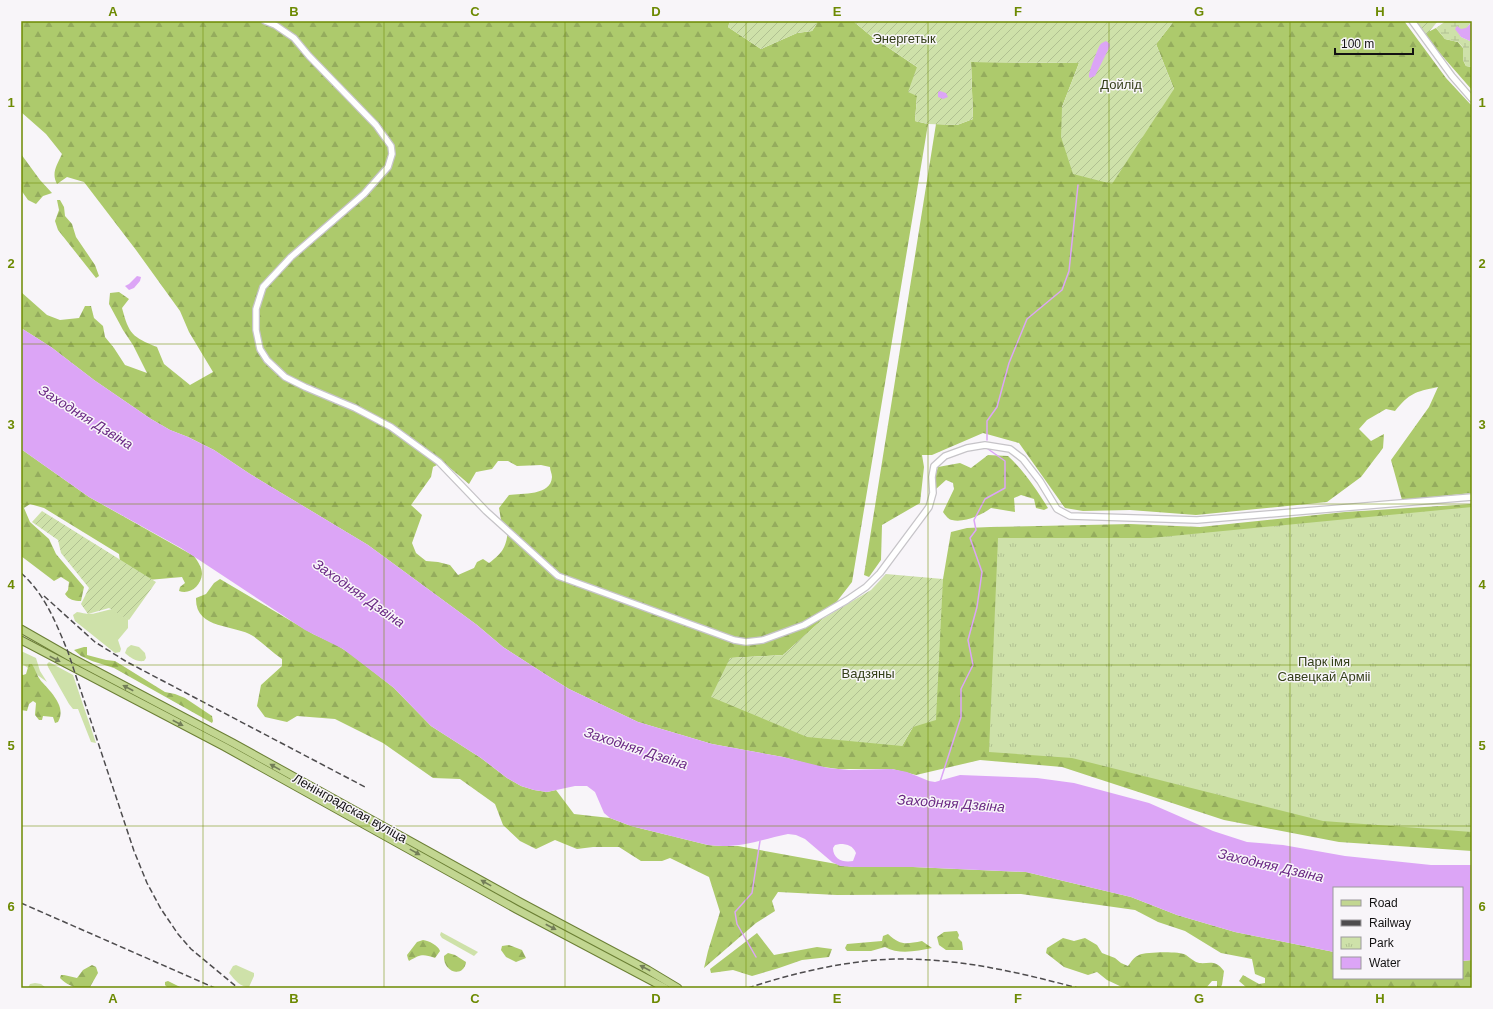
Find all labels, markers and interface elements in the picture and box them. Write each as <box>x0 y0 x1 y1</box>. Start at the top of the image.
text: A <box>108 4 118 19</box>
text: B <box>289 4 299 19</box>
text: C <box>470 4 480 19</box>
text: D <box>651 4 661 19</box>
text: E <box>833 4 842 19</box>
text: F <box>1014 4 1022 19</box>
text: G <box>1194 4 1204 19</box>
text: H <box>1375 4 1385 19</box>
scale bar <box>1335 30 1413 56</box>
park label: Энергетык <box>872 31 936 46</box>
text: 100 m <box>1341 37 1374 51</box>
park label: Дойлід <box>1100 77 1142 92</box>
text: 1 <box>7 95 15 110</box>
text: 1 <box>1478 95 1486 110</box>
text: 2 <box>7 256 15 271</box>
text: 2 <box>1478 256 1486 271</box>
water label: Заходняя Дзвіна <box>36 382 136 452</box>
text: 3 <box>7 417 15 432</box>
text: 3 <box>1478 417 1486 432</box>
water label: Заходняя Дзвіна <box>310 556 408 631</box>
text: 4 <box>7 577 15 592</box>
text: 4 <box>1478 577 1486 592</box>
park label: Парк імя Савецкай Арміі <box>1278 654 1371 684</box>
one-way arrow <box>49 656 61 662</box>
park label: Вадзяны <box>841 666 895 681</box>
one-way arrow <box>122 685 134 691</box>
one-way arrow <box>172 719 184 726</box>
water label: Заходняя Дзвіна <box>582 724 690 772</box>
text: 5 <box>7 738 15 753</box>
text: 5 <box>1478 738 1486 753</box>
one-way arrow <box>269 764 281 770</box>
street label: Ленінградская вуліца <box>290 770 410 846</box>
water label: Заходняя Дзвіна <box>897 791 1006 815</box>
water label: Заходняя Дзвіна <box>1217 845 1326 885</box>
one-way arrow <box>409 848 420 855</box>
one-way arrow <box>480 880 492 886</box>
legend <box>1333 887 1463 979</box>
text: Road <box>1369 896 1398 910</box>
text: 6 <box>7 899 15 914</box>
text: 6 <box>1478 899 1486 914</box>
text: Railway <box>1369 916 1411 930</box>
one-way arrow <box>545 924 556 930</box>
text: Park <box>1369 936 1395 950</box>
text: Water <box>1369 956 1401 970</box>
one-way arrow <box>639 965 651 972</box>
text: A <box>108 991 118 1006</box>
text: B <box>289 991 299 1006</box>
text: C <box>470 991 480 1006</box>
text: D <box>651 991 661 1006</box>
text: E <box>833 991 842 1006</box>
text: F <box>1014 991 1022 1006</box>
text: G <box>1194 991 1204 1006</box>
text: H <box>1375 991 1385 1006</box>

